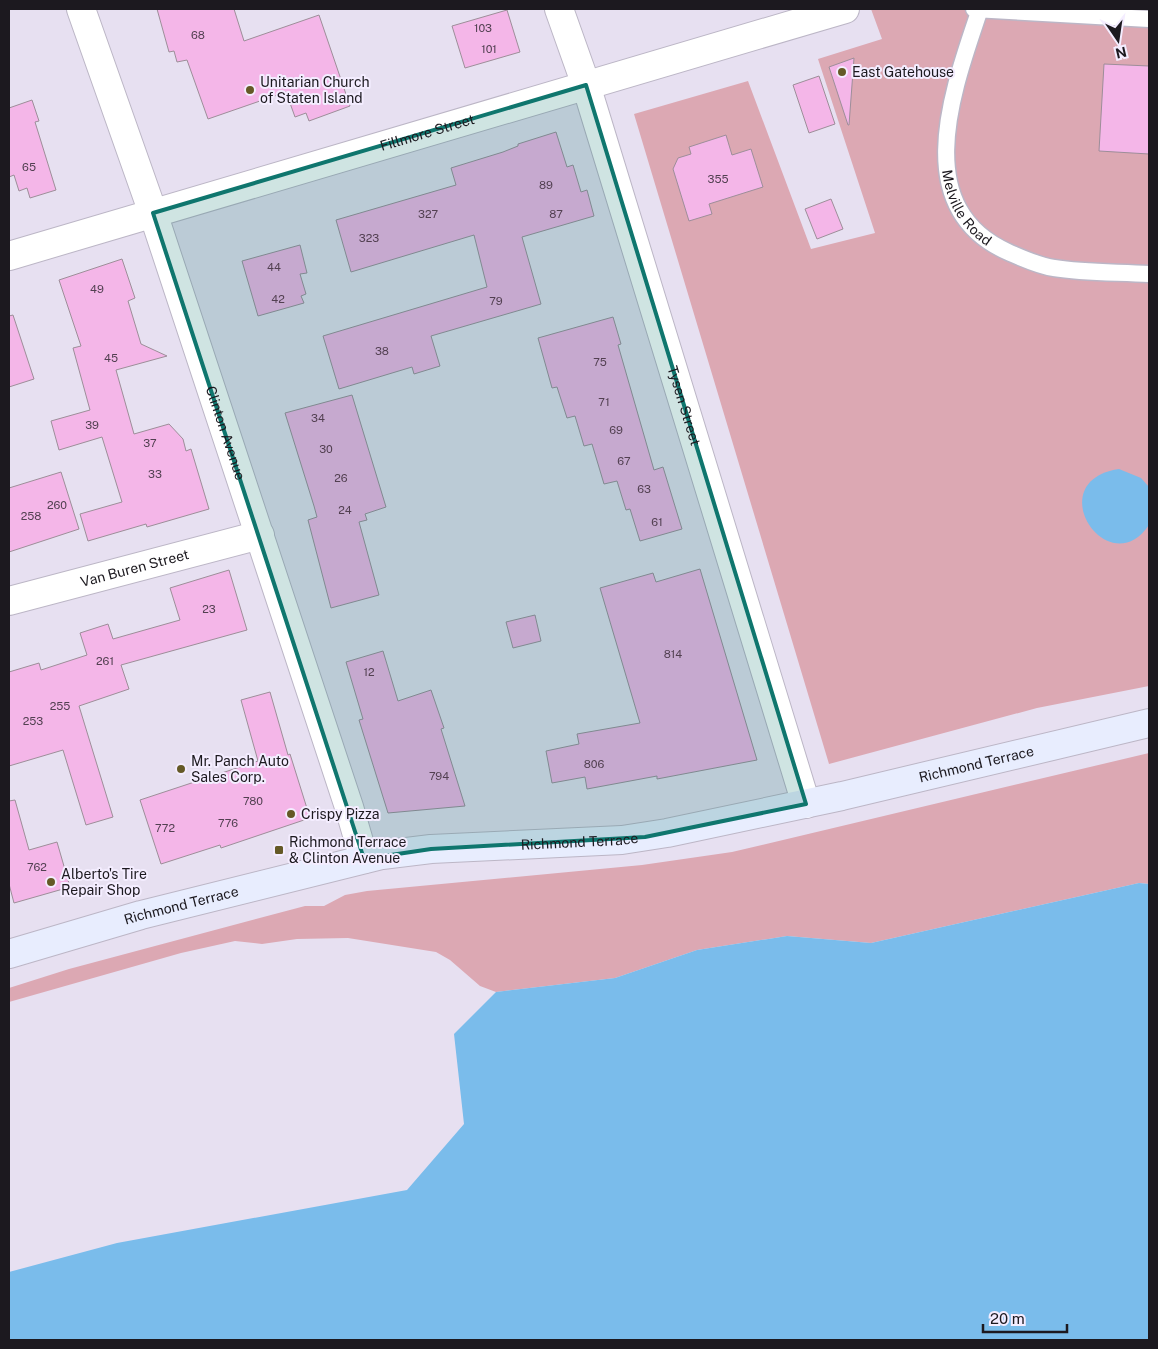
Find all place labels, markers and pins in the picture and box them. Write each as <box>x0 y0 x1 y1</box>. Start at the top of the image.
place label: East Gatehouse <box>852 64 954 80</box>
marker: East Gatehouse <box>836 66 848 78</box>
place label: Unitarian Church of Staten Island <box>260 74 370 106</box>
marker: Unitarian Church of Staten Island <box>244 84 256 96</box>
place label: Mr. Panch Auto Sales Corp. <box>191 753 289 785</box>
marker: Mr. Panch Auto Sales Corp. <box>175 763 187 775</box>
place label: Crispy Pizza <box>301 806 380 822</box>
marker: Crispy Pizza <box>285 808 297 820</box>
place label: Richmond Terrace & Clinton Avenue <box>289 834 407 866</box>
marker: Richmond Terrace & Clinton Avenue <box>273 844 285 856</box>
place label: Alberto's Tire Repair Shop <box>61 866 147 898</box>
marker: Alberto's Tire Repair Shop <box>45 876 57 888</box>

